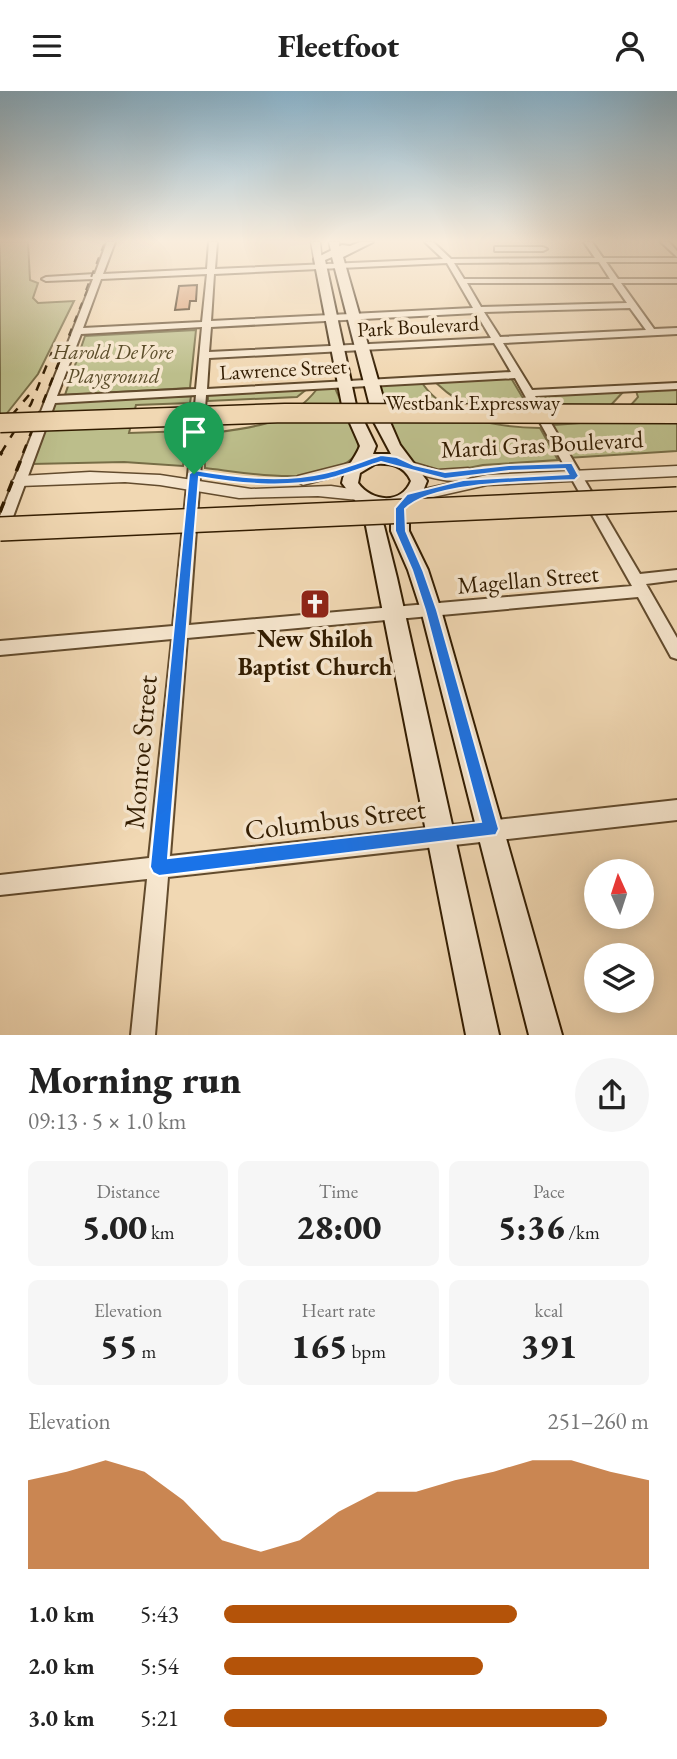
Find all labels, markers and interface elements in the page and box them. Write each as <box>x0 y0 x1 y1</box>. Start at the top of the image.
text: Fleetfoot <box>278 25 399 67</box>
icon: menu <box>28 27 66 65</box>
icon: person <box>611 27 649 65</box>
street label: Park Boulevard <box>356 309 480 343</box>
park label: Harold DeVore Playground <box>52 338 174 389</box>
street label: Lawrence Street <box>219 352 348 386</box>
street label: Westbank Expressway <box>386 389 561 416</box>
pin <box>164 402 224 474</box>
icon: arrive <box>175 413 213 451</box>
street label: Mardi Gras Boulevard <box>440 423 645 465</box>
street label: Magellan Street <box>456 557 600 601</box>
church icon: New Shiloh Baptist Church <box>298 587 332 621</box>
place label: New Shiloh Baptist Church <box>238 623 393 682</box>
street label: Monroe Street <box>115 673 165 831</box>
street label: Columbus Street <box>243 790 428 848</box>
north arrow <box>584 859 654 929</box>
map controls <box>584 859 654 1013</box>
button: layers <box>584 943 654 1013</box>
text: Morning run <box>28 1055 241 1104</box>
button: share <box>575 1058 649 1132</box>
text: 09:13 · 5 × 1.0 km <box>28 1106 186 1136</box>
text: Distance <box>96 1179 160 1204</box>
text: Time <box>319 1179 358 1204</box>
text: Pace <box>533 1179 565 1204</box>
text: 5.00 <box>82 1204 147 1249</box>
text: 28:00 <box>296 1204 381 1249</box>
text: 5:36 <box>498 1204 565 1249</box>
text: km <box>147 1220 175 1245</box>
text: /km <box>565 1220 600 1245</box>
text: Elevation <box>94 1298 162 1323</box>
text: Heart rate <box>302 1298 375 1323</box>
text: kcal <box>535 1298 563 1323</box>
text: 55 <box>100 1323 138 1368</box>
text: 165 <box>291 1323 348 1368</box>
text: 391 <box>520 1323 577 1368</box>
text: m <box>138 1339 156 1364</box>
text: bpm <box>348 1339 386 1364</box>
text: Elevation <box>28 1406 111 1436</box>
text: 251–260 m <box>548 1406 649 1436</box>
text: 1.0 km <box>28 1599 95 1629</box>
text: 5:43 <box>140 1599 179 1629</box>
text: 2.0 km <box>28 1651 95 1681</box>
text: 5:54 <box>140 1651 179 1681</box>
text: 3.0 km <box>28 1703 95 1733</box>
text: 5:21 <box>140 1703 179 1733</box>

